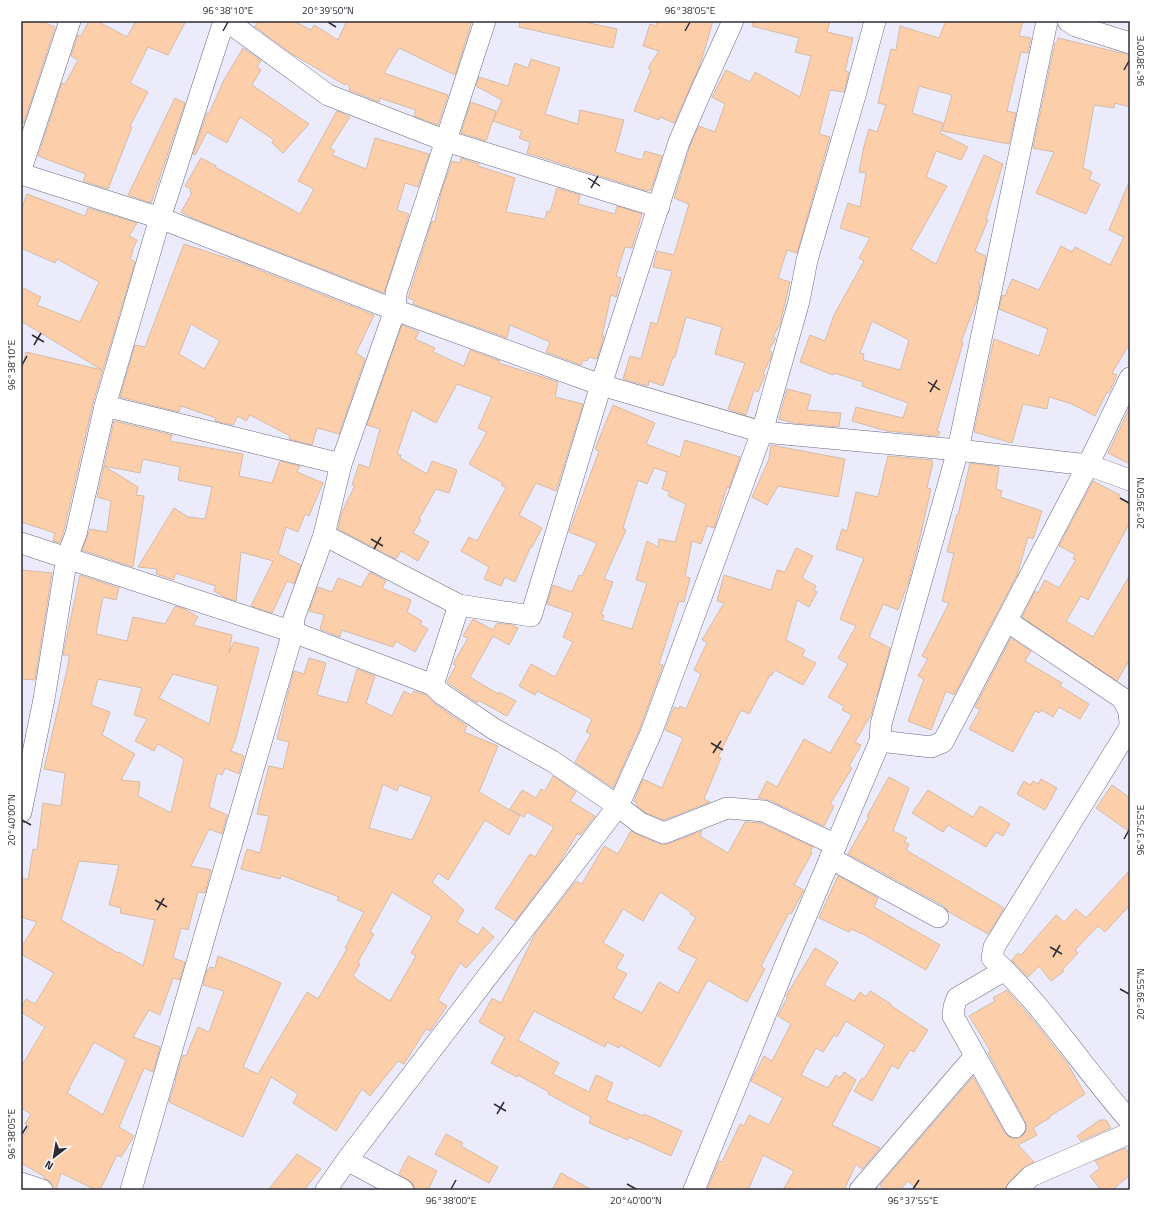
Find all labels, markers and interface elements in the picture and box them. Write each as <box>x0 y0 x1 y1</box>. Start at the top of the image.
text: 96°38'10"E <box>203 3 254 18</box>
text: 20°39'50"N <box>302 3 354 18</box>
text: 96°38'05"E <box>665 3 716 18</box>
text: 96°38'00"E <box>1133 35 1148 86</box>
text: 96°38'10"E <box>4 339 19 390</box>
text: 20°39'50"N <box>1133 477 1148 529</box>
text: 20°40'00"N <box>4 794 19 846</box>
text: 96°37'55"E <box>1133 804 1148 855</box>
text: 20°39'55"N <box>1133 968 1148 1020</box>
text: 96°38'05"E <box>4 1108 19 1159</box>
north arrow <box>34 1137 74 1177</box>
text: N <box>41 1157 56 1174</box>
text: 96°38'00"E <box>426 1193 477 1208</box>
text: 20°40'00"N <box>610 1193 662 1208</box>
text: 96°37'55"E <box>888 1193 939 1208</box>

